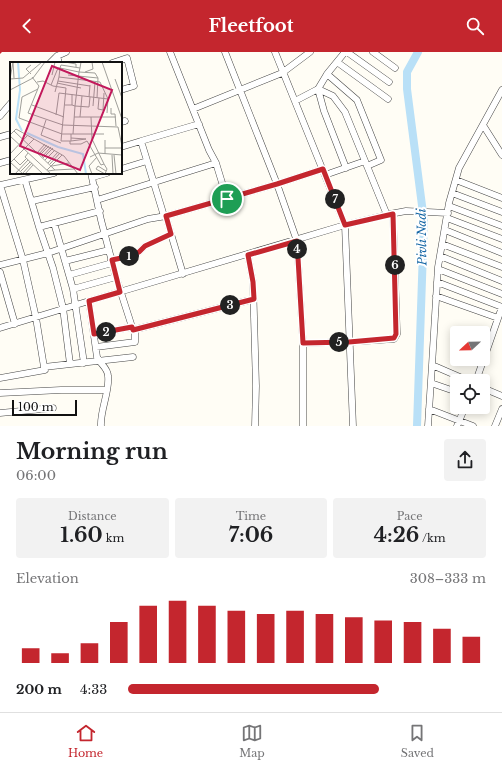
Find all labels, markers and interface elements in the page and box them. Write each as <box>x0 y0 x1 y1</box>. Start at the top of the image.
icon: back <box>16 15 38 37</box>
text: Fleetfoot <box>208 15 294 37</box>
icon: search <box>464 15 486 37</box>
inset map <box>10 62 122 174</box>
pin <box>210 182 244 216</box>
icon: arrive <box>216 188 238 210</box>
pin: 7 <box>325 189 345 209</box>
text: 7 <box>332 192 338 206</box>
water label: Pivli Nadi <box>413 207 430 267</box>
pin: 4 <box>287 239 307 259</box>
text: 4 <box>293 242 301 256</box>
pin: 1 <box>119 246 139 266</box>
text: 1 <box>127 249 131 263</box>
pin: 6 <box>385 255 405 275</box>
text: 6 <box>391 258 399 272</box>
pin: 3 <box>220 295 240 315</box>
text: 3 <box>226 298 234 312</box>
pin: 2 <box>96 322 116 342</box>
text: 2 <box>102 325 110 339</box>
north arrow <box>450 326 490 366</box>
map controls <box>450 326 490 414</box>
pin: 5 <box>329 332 349 352</box>
text: 5 <box>336 335 342 349</box>
button: locate <box>450 374 490 414</box>
scale bar <box>12 398 77 417</box>
text: 100 m <box>18 400 54 414</box>
text: Morning run <box>16 438 168 465</box>
button: share <box>444 439 486 481</box>
text: 06:00 <box>16 467 56 484</box>
text: Distance <box>68 509 117 523</box>
text: Time <box>236 509 266 523</box>
text: Pace <box>397 509 423 523</box>
text: 1.60 <box>60 523 103 547</box>
text: 7:06 <box>229 523 273 547</box>
text: 4:26 <box>374 523 419 547</box>
text: km <box>103 531 124 545</box>
text: /km <box>419 531 446 545</box>
text: Elevation <box>16 570 79 587</box>
text: 308–333 m <box>410 570 486 587</box>
text: 200 m <box>16 681 62 698</box>
text: 4:33 <box>80 681 107 698</box>
tab: Home <box>68 722 103 760</box>
tab: Map <box>239 722 265 760</box>
tab: Saved <box>401 722 434 760</box>

